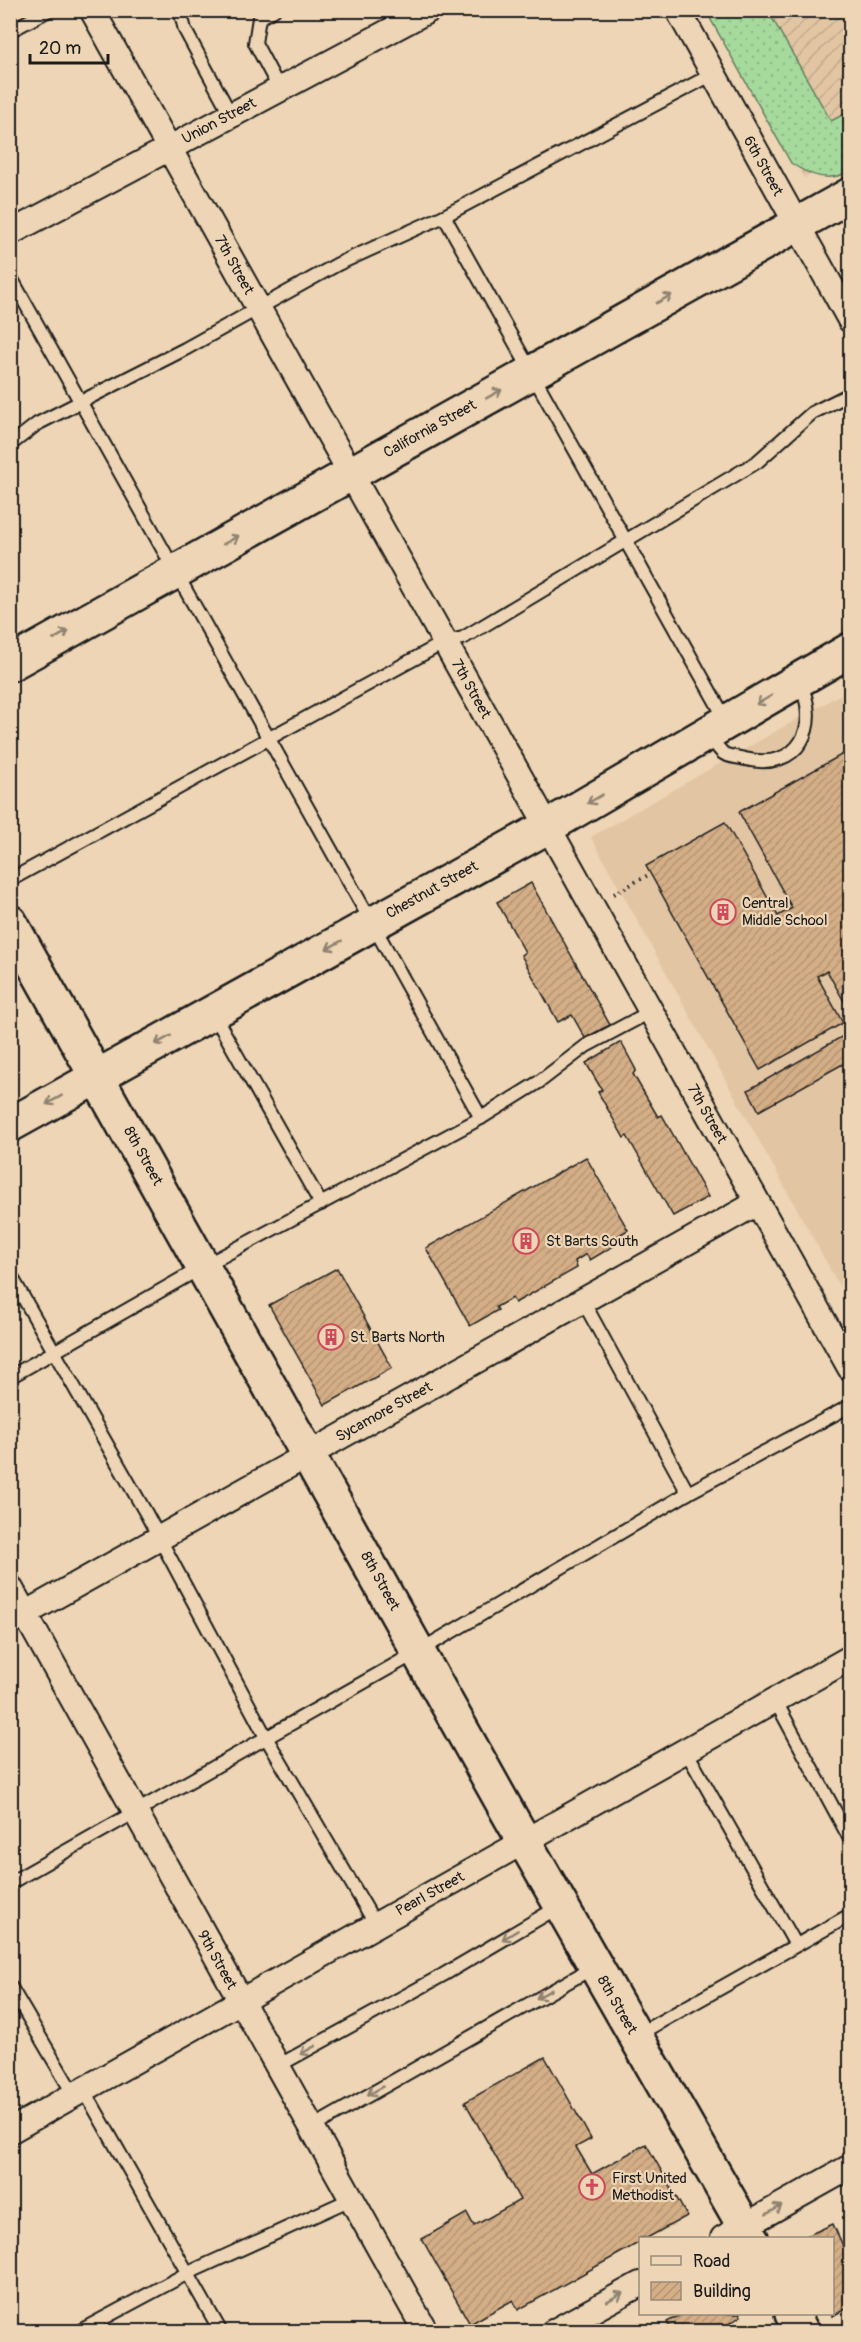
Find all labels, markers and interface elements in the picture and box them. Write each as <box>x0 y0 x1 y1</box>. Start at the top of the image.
scale bar <box>30 27 108 65</box>
text: 20 m <box>39 37 81 60</box>
street label: Union Street <box>179 93 260 149</box>
street label: 6th Street <box>739 133 788 200</box>
street label: 7th Street <box>210 232 259 299</box>
one-way arrow <box>655 293 672 305</box>
one-way arrow <box>484 388 502 399</box>
street label: California Street <box>380 395 481 462</box>
one-way arrow <box>222 534 240 545</box>
one-way arrow <box>53 629 70 641</box>
street label: 7th Street <box>447 656 496 723</box>
one-way arrow <box>756 694 773 706</box>
one-way arrow <box>587 793 604 805</box>
street label: Chestnut Street <box>383 856 482 923</box>
place label: Central Middle School <box>742 894 827 930</box>
building icon: Central Middle School <box>708 897 738 927</box>
one-way arrow <box>325 940 343 951</box>
one-way arrow <box>155 1034 172 1046</box>
street label: 7th Street <box>683 1081 732 1148</box>
one-way arrow <box>46 1094 63 1106</box>
street label: 8th Street <box>119 1123 167 1190</box>
building icon: St Barts South <box>511 1226 541 1256</box>
place label: St Barts South <box>546 1232 638 1251</box>
building icon: St. Barts North <box>316 1322 346 1352</box>
place label: St. Barts North <box>350 1328 445 1347</box>
street label: Sycamore Street <box>332 1377 436 1446</box>
street label: 8th Street <box>356 1548 404 1615</box>
street label: Pearl Street <box>392 1867 468 1921</box>
street label: 9th Street <box>193 1927 241 1994</box>
one-way arrow <box>502 1929 519 1941</box>
street label: 8th Street <box>593 1972 642 2039</box>
one-way arrow <box>536 1989 553 2001</box>
one-way arrow <box>299 2045 317 2056</box>
one-way arrow <box>366 2086 384 2097</box>
place label: First United Methodist <box>612 2169 687 2205</box>
church icon: First United Methodist <box>577 2172 607 2202</box>
one-way arrow <box>765 2204 782 2216</box>
legend <box>639 2237 834 2315</box>
text: Road <box>693 2250 730 2273</box>
text: Building <box>693 2280 751 2303</box>
one-way arrow <box>606 2291 623 2303</box>

